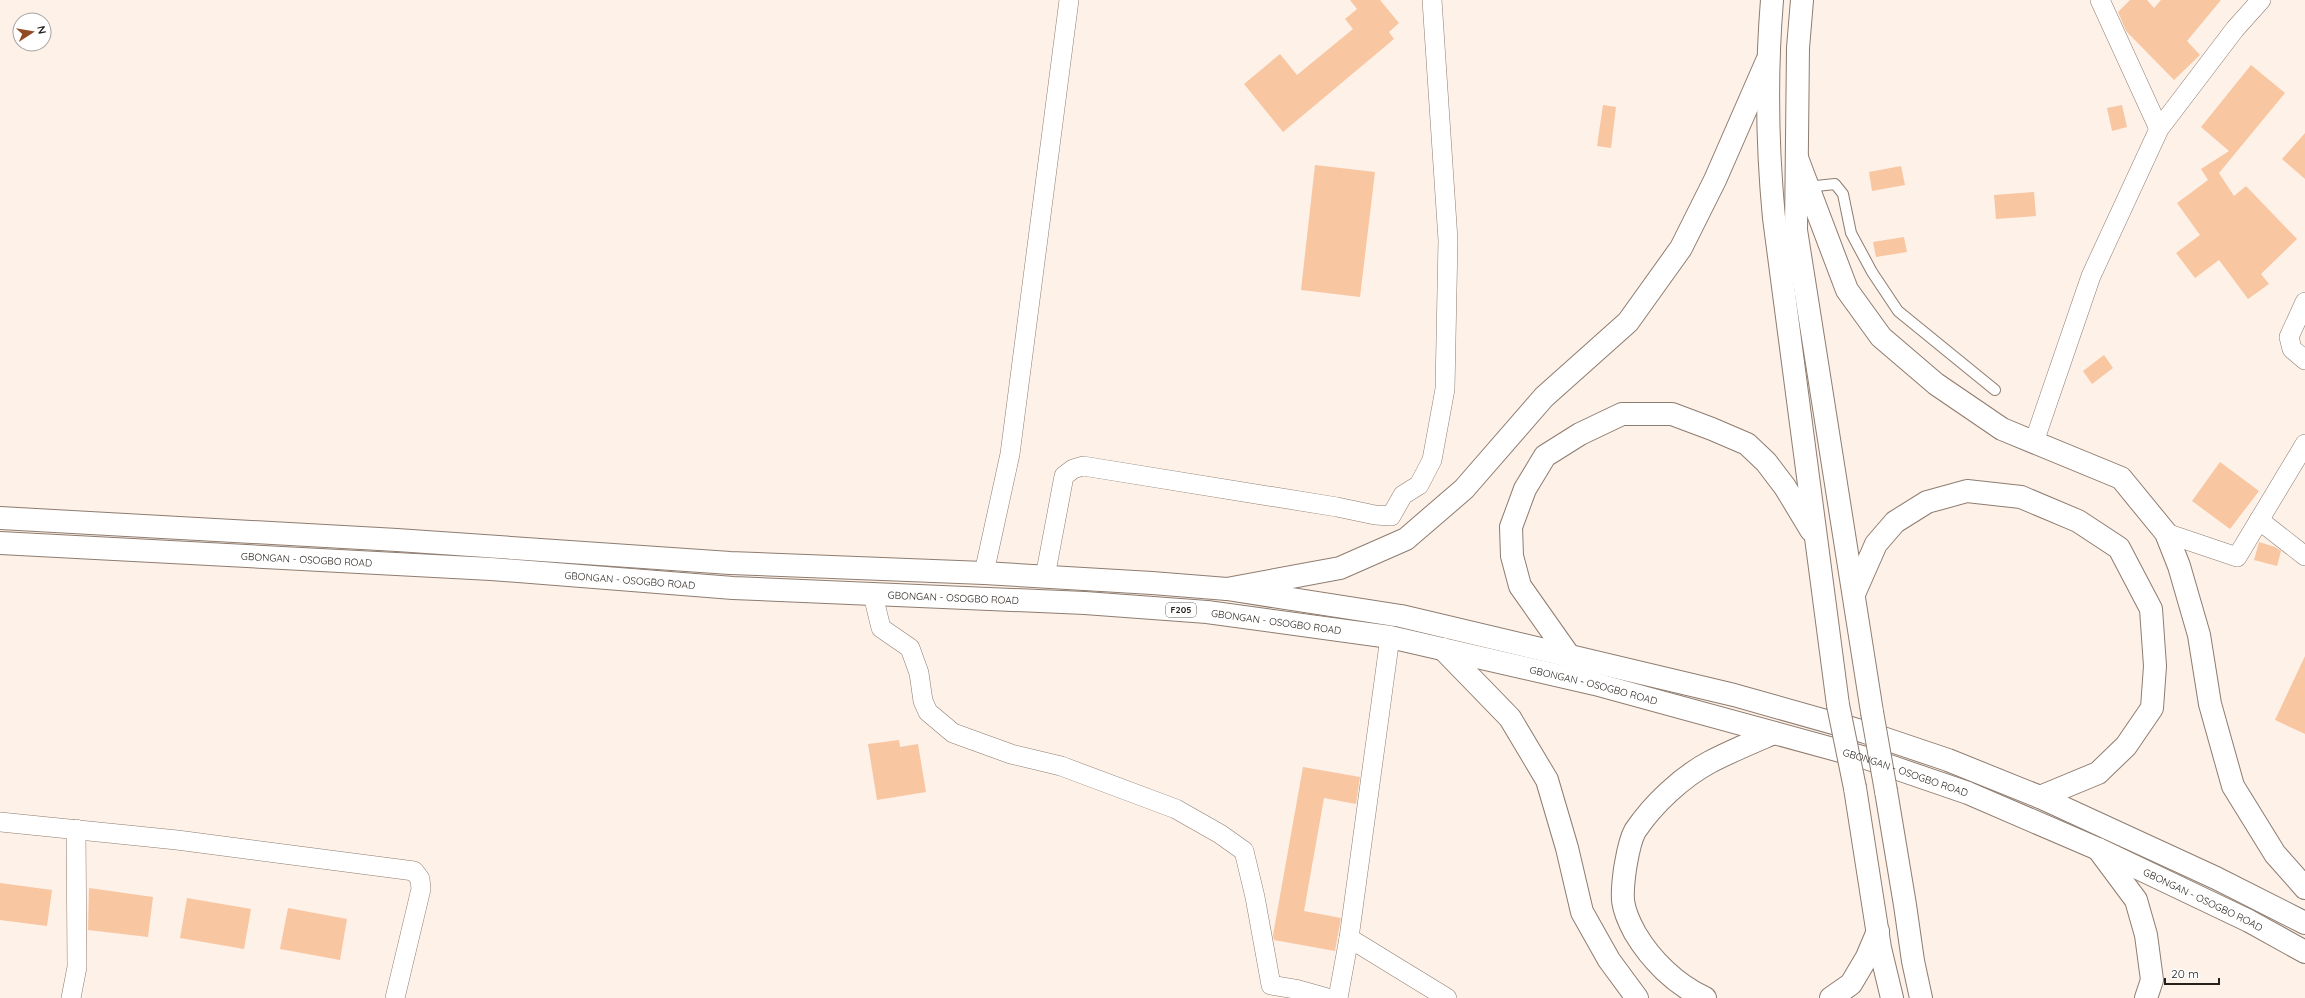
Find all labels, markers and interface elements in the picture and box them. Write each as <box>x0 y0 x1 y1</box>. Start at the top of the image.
north arrow <box>12 12 52 52</box>
text: N <box>34 25 49 35</box>
street label: GBONGAN - OSOGBO ROAD <box>241 550 372 570</box>
street label: GBONGAN - OSOGBO ROAD <box>564 569 696 592</box>
street label: GBONGAN - OSOGBO ROAD <box>887 589 1019 607</box>
road number: F205 <box>1166 603 1196 617</box>
street label: GBONGAN - OSOGBO ROAD <box>1210 607 1342 637</box>
street label: GBONGAN - OSOGBO ROAD <box>1528 663 1659 708</box>
street label: GBONGAN - OSOGBO ROAD <box>1841 746 1970 800</box>
street label: GBONGAN - OSOGBO ROAD <box>2141 866 2265 934</box>
scale bar <box>2165 960 2219 986</box>
text: 20 m <box>2171 966 2199 981</box>

